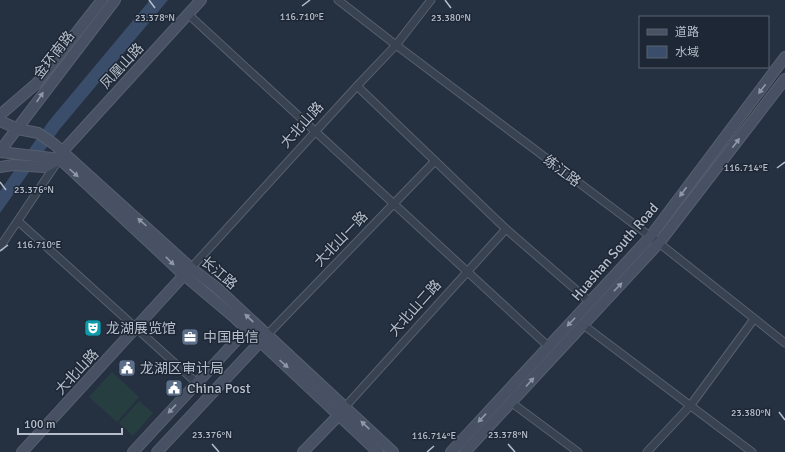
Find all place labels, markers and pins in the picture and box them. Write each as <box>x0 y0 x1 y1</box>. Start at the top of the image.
theatre icon: 龙湖展览馆 <box>83 318 103 338</box>
place label: 龙湖展览馆 <box>106 320 176 337</box>
office icon: 中国电信 <box>180 327 200 347</box>
place label: 中国电信 <box>203 329 259 346</box>
public building icon: 龙湖区审计局 <box>117 358 137 378</box>
place label: 龙湖区审计局 <box>140 360 224 377</box>
public building icon: China Post <box>164 378 184 398</box>
place label: China Post <box>187 380 251 397</box>

